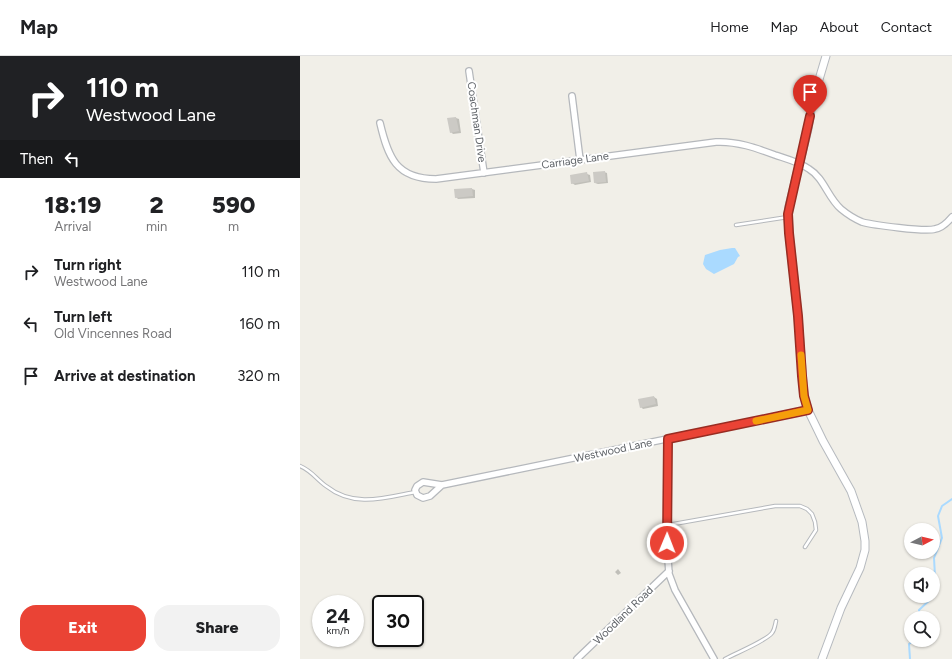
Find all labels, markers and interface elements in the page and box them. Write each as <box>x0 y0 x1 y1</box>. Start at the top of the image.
text: Map <box>20 16 58 39</box>
text: Home <box>710 19 749 36</box>
text: Map <box>771 19 798 36</box>
text: About <box>820 19 859 36</box>
text: Contact <box>881 19 932 36</box>
text: 110 m <box>86 70 159 104</box>
icon: right <box>20 72 72 124</box>
pin <box>793 75 827 116</box>
street label: Coachman Drive <box>464 81 489 163</box>
icon: arrive <box>799 81 821 103</box>
text: Westwood Lane <box>86 104 216 126</box>
icon: left <box>61 148 83 170</box>
street label: Carriage Lane <box>541 149 610 172</box>
text: Then <box>20 150 53 168</box>
text: 18:19 <box>44 190 101 219</box>
text: 2 <box>150 190 164 219</box>
text: 590 <box>212 190 255 219</box>
text: Arrival <box>55 219 91 234</box>
text: min <box>146 219 167 234</box>
text: m <box>228 219 239 234</box>
text: Turn right <box>54 256 122 274</box>
icon: right <box>20 261 42 283</box>
text: 110 m <box>242 263 280 281</box>
text: Westwood Lane <box>54 274 148 289</box>
text: Turn left <box>54 308 112 326</box>
icon: left <box>20 313 42 335</box>
text: 160 m <box>239 315 280 333</box>
text: Old Vincennes Road <box>54 326 172 341</box>
icon: arrive <box>20 365 42 387</box>
text: Arrive at destination <box>54 367 195 385</box>
text: 320 m <box>237 367 280 385</box>
street label: Westwood Lane <box>573 436 653 465</box>
position arrow <box>646 522 688 564</box>
north arrow <box>904 523 940 559</box>
map controls <box>904 523 940 647</box>
button: sound <box>904 567 940 603</box>
street label: Woodland Road <box>591 584 656 647</box>
speed limit sign: 30 <box>372 595 424 647</box>
text: 24 <box>326 604 350 628</box>
button: Exit <box>20 605 146 651</box>
button: Share <box>154 605 280 651</box>
button: search <box>904 611 940 647</box>
text: km/h <box>327 624 349 637</box>

